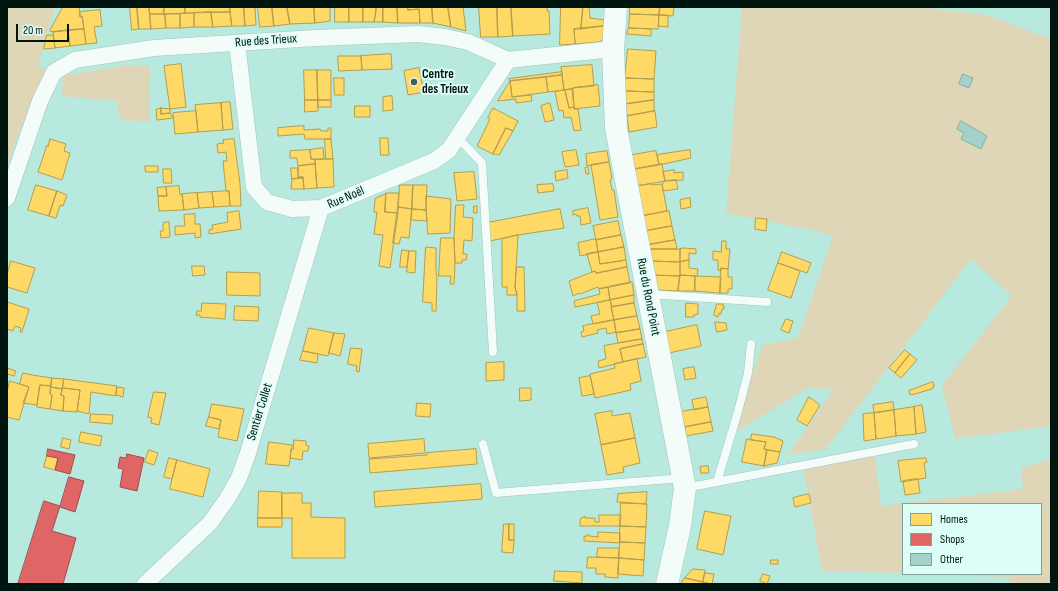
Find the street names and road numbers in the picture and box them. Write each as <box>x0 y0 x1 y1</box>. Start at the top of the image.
street label: Rue des Trieux <box>234 31 298 51</box>
street label: Rue Noël <box>325 183 367 213</box>
street label: Rue du Rond Point <box>633 257 663 337</box>
street label: Sentier Collet <box>244 381 276 443</box>

